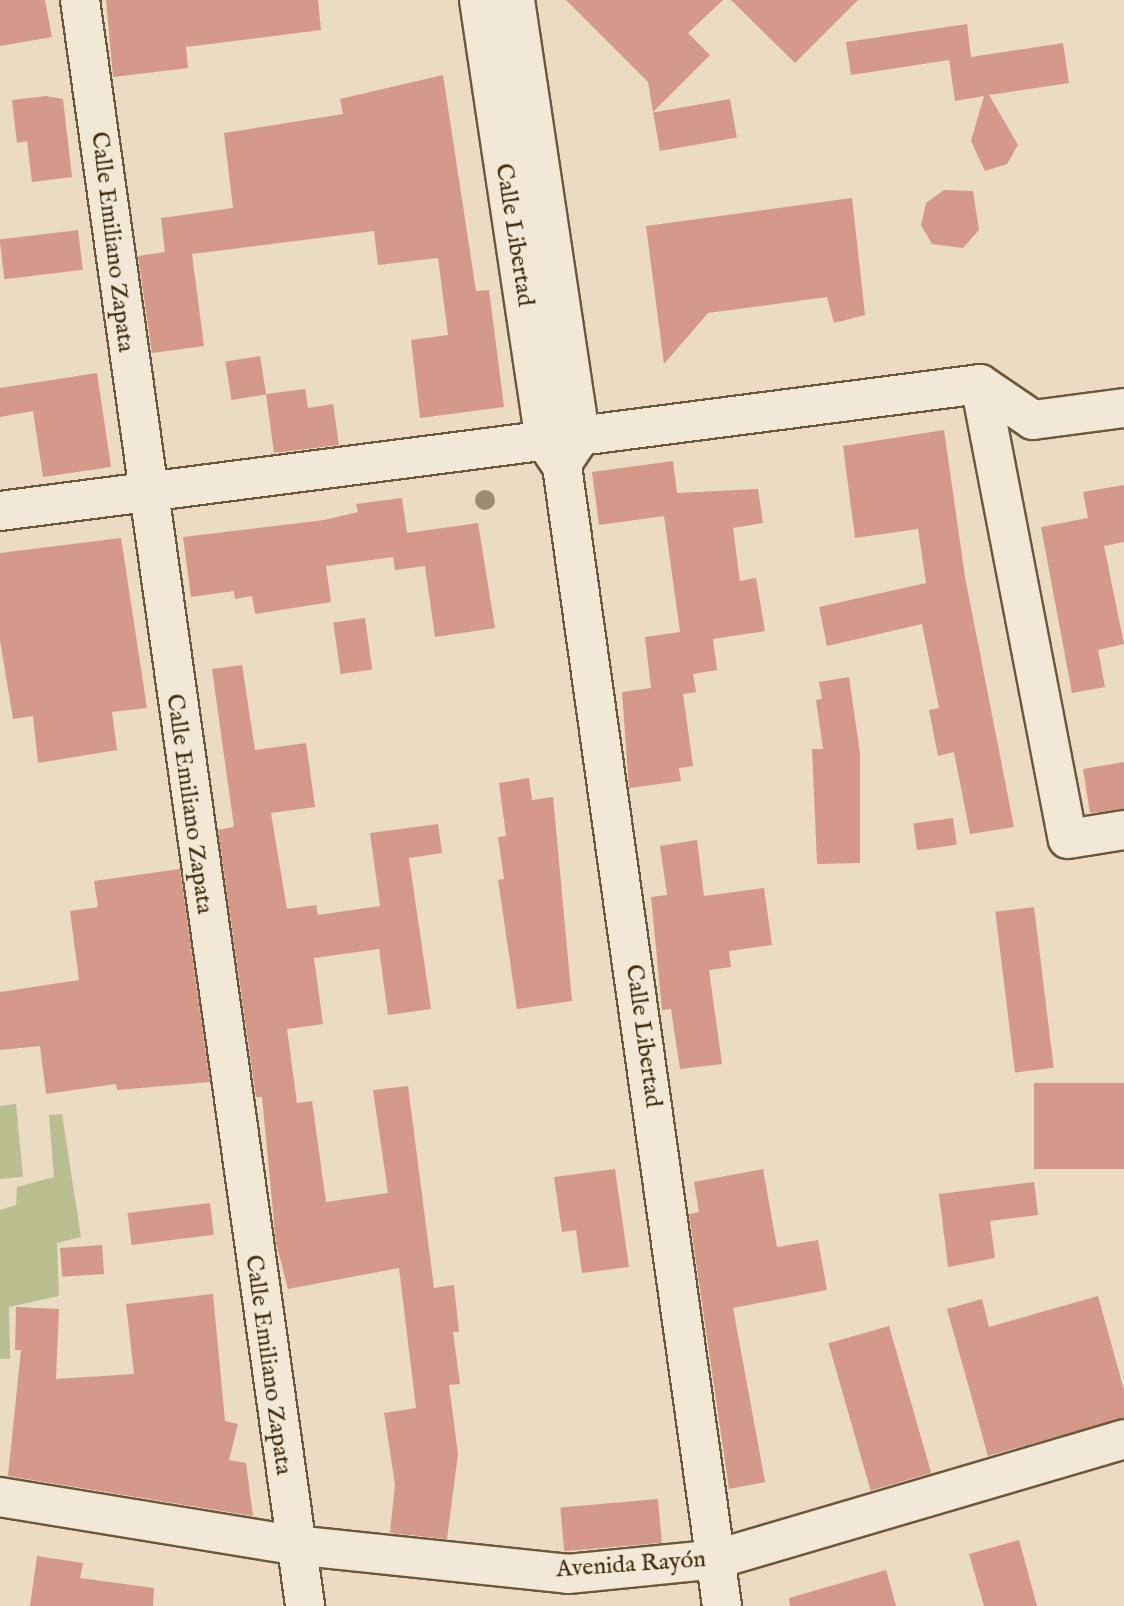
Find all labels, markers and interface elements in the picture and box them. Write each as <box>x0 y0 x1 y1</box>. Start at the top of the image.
street label: Calle Emiliano Zapata <box>84 130 140 354</box>
street label: Calle Libertad <box>488 162 540 308</box>
street label: Calle Emiliano Zapata <box>159 692 219 916</box>
street label: Calle Libertad <box>619 963 667 1109</box>
street label: Calle Emiliano Zapata <box>238 1253 298 1477</box>
street label: Avenida Rayón <box>555 1545 707 1585</box>

